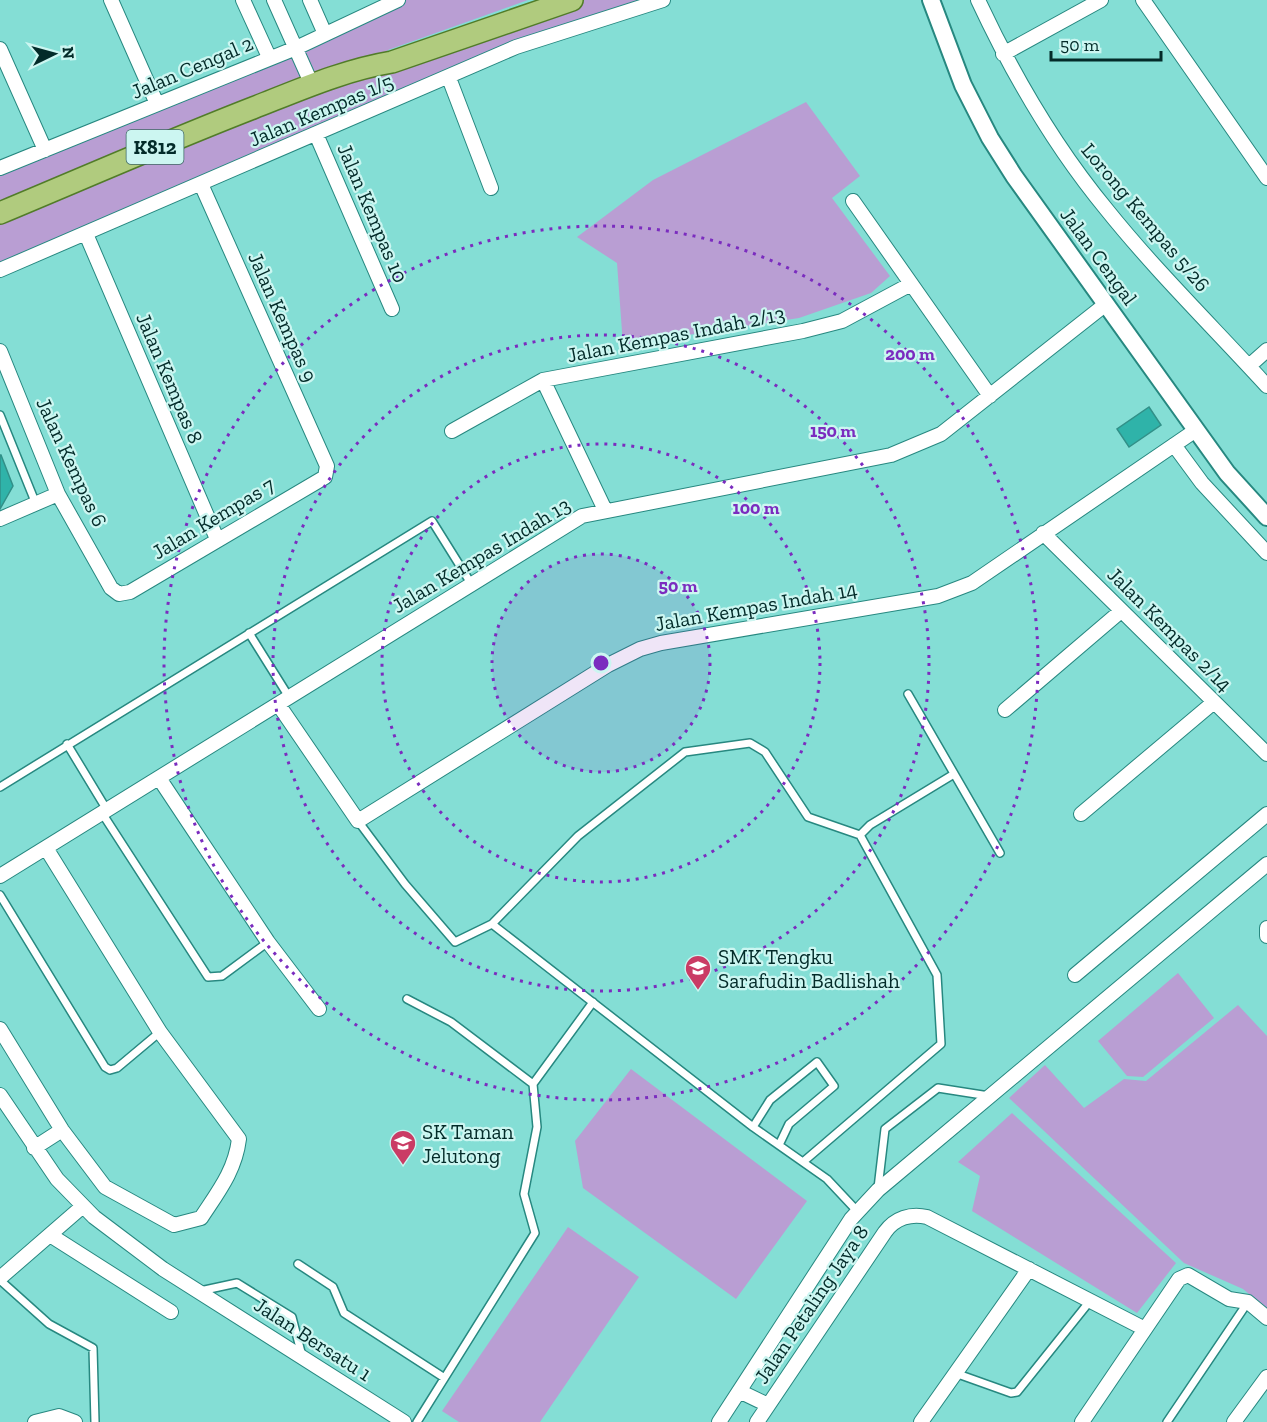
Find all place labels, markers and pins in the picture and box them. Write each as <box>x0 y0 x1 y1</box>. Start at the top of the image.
centre of rings <box>591 653 611 673</box>
place label: SMK Tengku Sarafudin Badlishah <box>718 944 900 993</box>
school or university icon: SMK Tengku Sarafudin Badlishah <box>683 953 713 991</box>
place label: SK Taman Jelutong <box>422 1119 514 1168</box>
school or university icon: SK Taman Jelutong <box>388 1128 418 1166</box>

